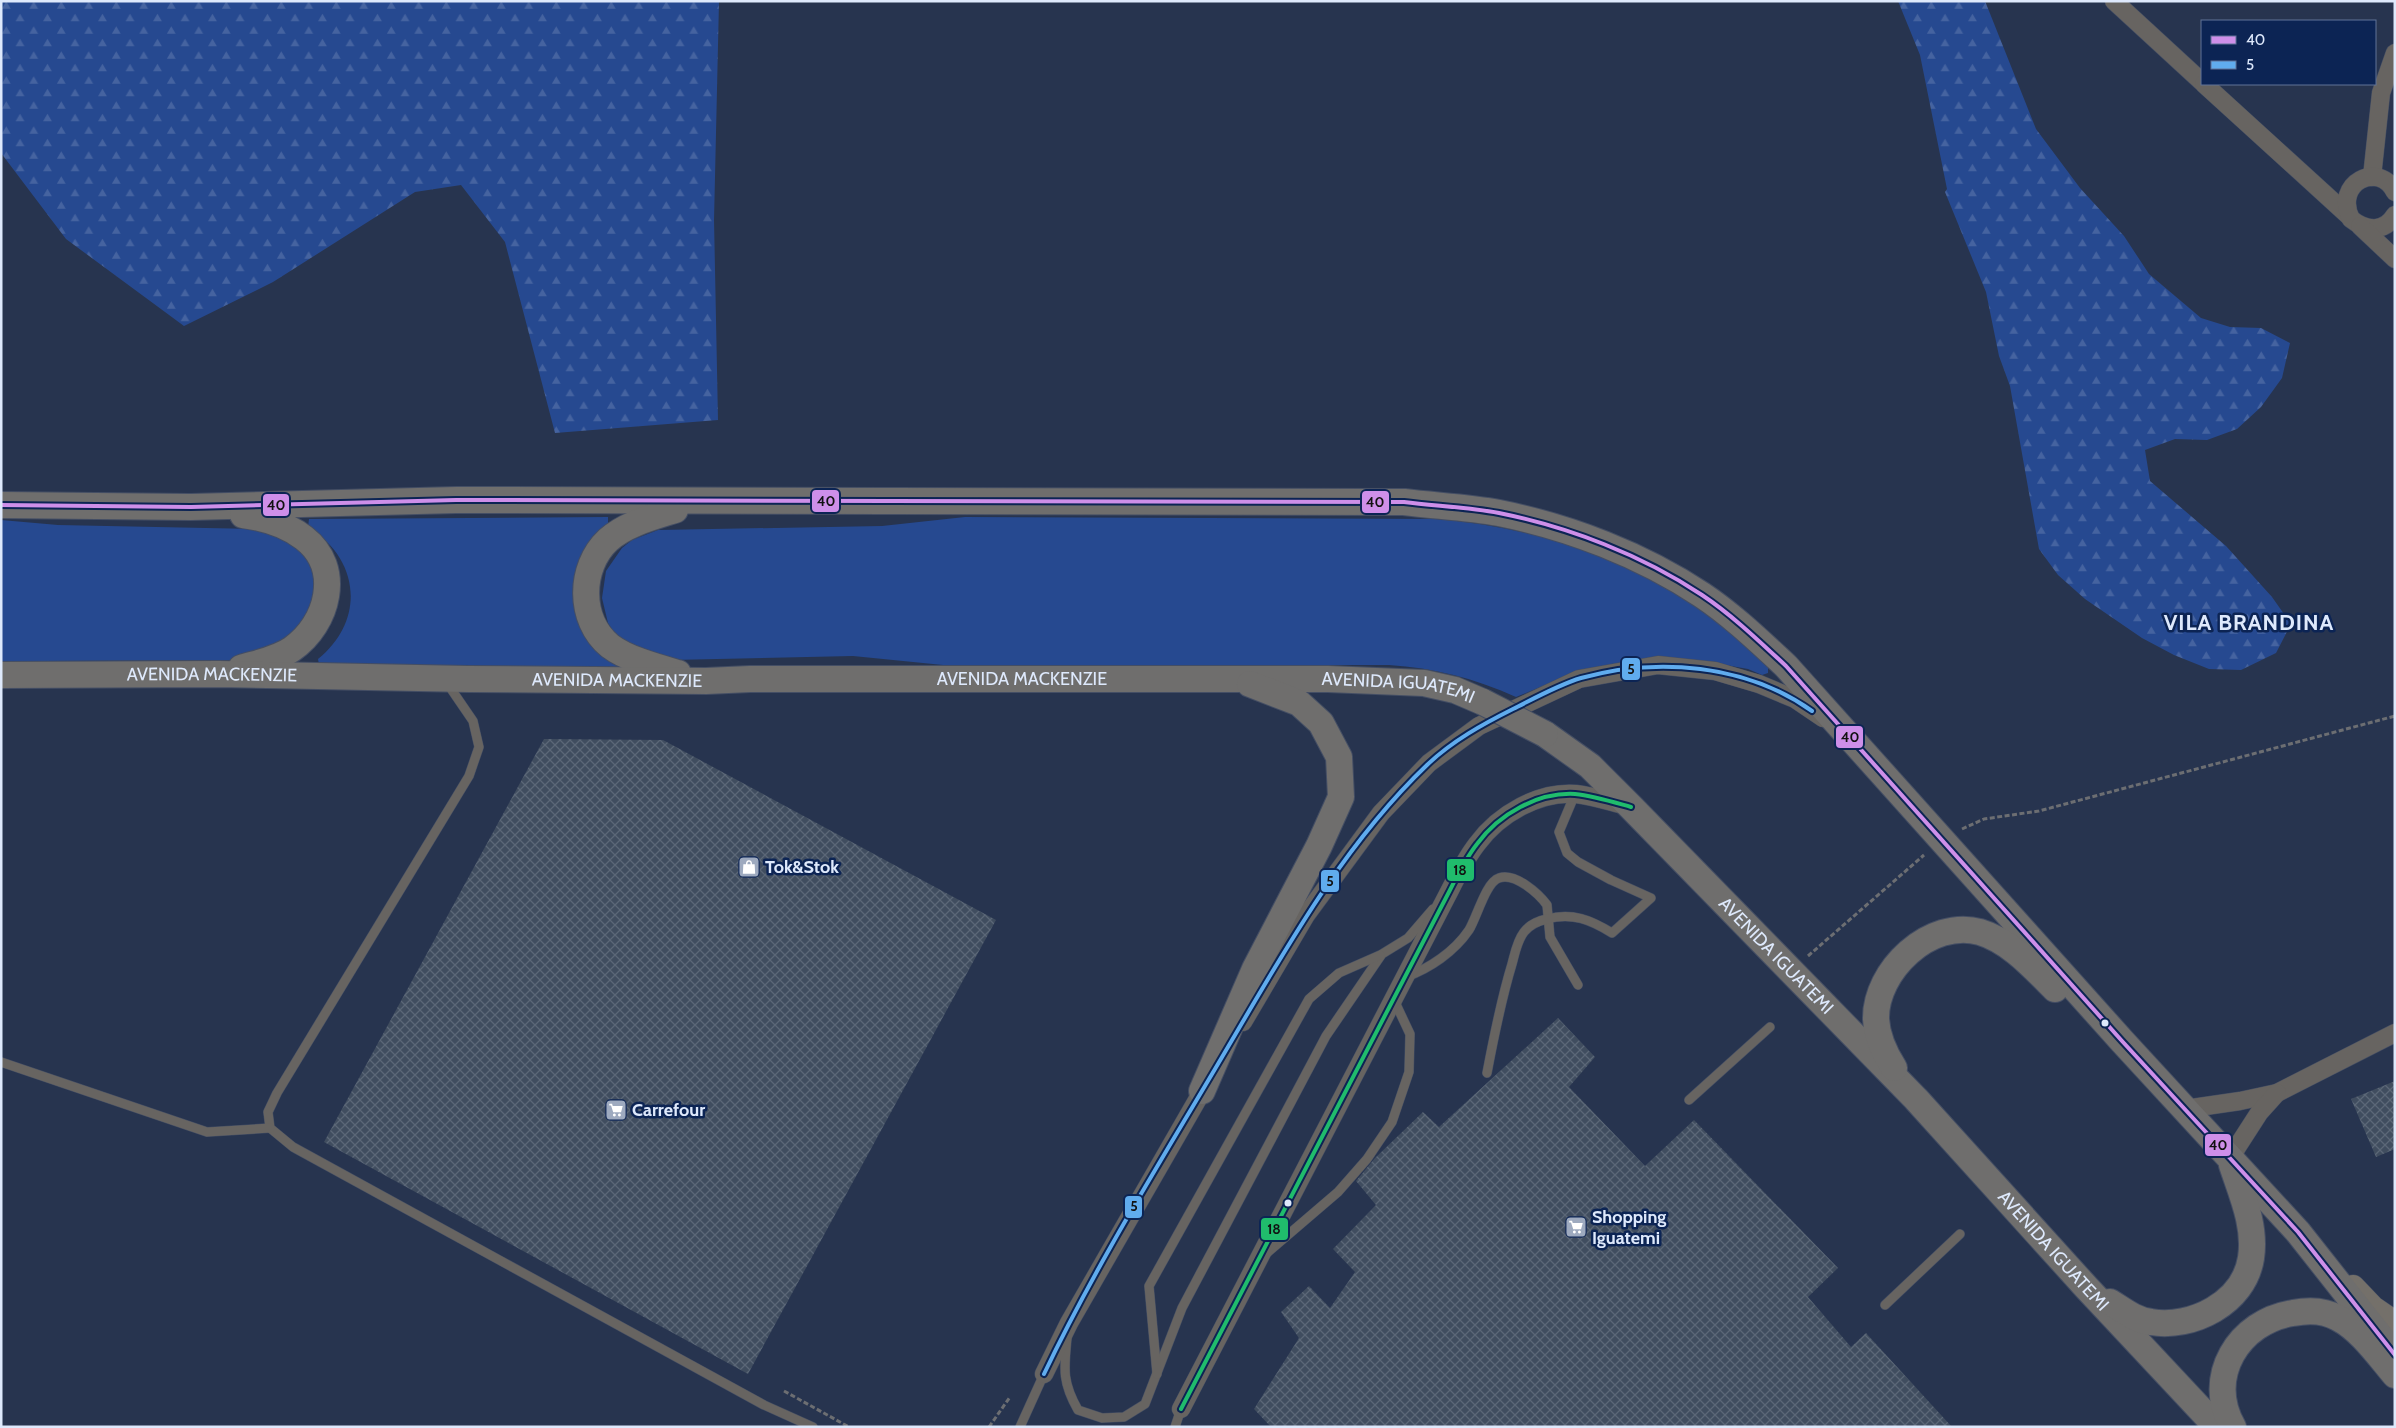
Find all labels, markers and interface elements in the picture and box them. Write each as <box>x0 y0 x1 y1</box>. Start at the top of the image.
legend <box>2201 20 2376 85</box>
text: 40 <box>2246 31 2265 49</box>
text: 5 <box>2246 56 2254 74</box>
line badge: 40 <box>811 489 840 513</box>
line badge: 40 <box>1361 490 1390 514</box>
text: 40 <box>817 492 835 510</box>
line badge: 40 <box>262 493 290 517</box>
text: 40 <box>1366 493 1384 511</box>
text: 40 <box>267 496 285 514</box>
district label: VILA BRANDINA <box>2164 609 2334 636</box>
line badge: 5 <box>1621 657 1641 681</box>
text: 5 <box>1627 660 1635 678</box>
street label: AVENIDA MACKENZIE <box>127 663 297 687</box>
street label: AVENIDA MACKENZIE <box>937 668 1107 690</box>
street label: AVENIDA IGUATEMI <box>1321 668 1478 708</box>
street label: AVENIDA MACKENZIE <box>532 669 702 692</box>
line badge: 40 <box>1835 725 1864 749</box>
text: 40 <box>1841 728 1859 746</box>
shop icon: Tok&Stok <box>737 855 761 879</box>
place label: Tok&Stok <box>765 856 839 878</box>
line badge: 18 <box>1446 858 1475 882</box>
text: 18 <box>1453 861 1467 879</box>
line badge: 5 <box>1320 869 1340 893</box>
text: 5 <box>1326 872 1334 890</box>
street label: AVENIDA IGUATEMI <box>1714 893 1838 1019</box>
unlabelled marker <box>2100 1018 2110 1028</box>
supermarket icon: Carrefour <box>604 1098 628 1122</box>
place label: Carrefour <box>632 1099 705 1121</box>
line badge: 40 <box>2204 1133 2232 1157</box>
text: 40 <box>2209 1136 2227 1154</box>
street label: AVENIDA IGUATEMI <box>1993 1186 2114 1315</box>
line badge: 5 <box>1124 1195 1143 1219</box>
text: 5 <box>1130 1197 1138 1215</box>
unlabelled marker <box>1283 1198 1293 1208</box>
place label: Shopping Iguatemi <box>1592 1206 1666 1249</box>
supermarket icon: Shopping Iguatemi <box>1564 1215 1588 1239</box>
line badge: 18 <box>1260 1217 1289 1241</box>
text: 18 <box>1267 1220 1281 1238</box>

